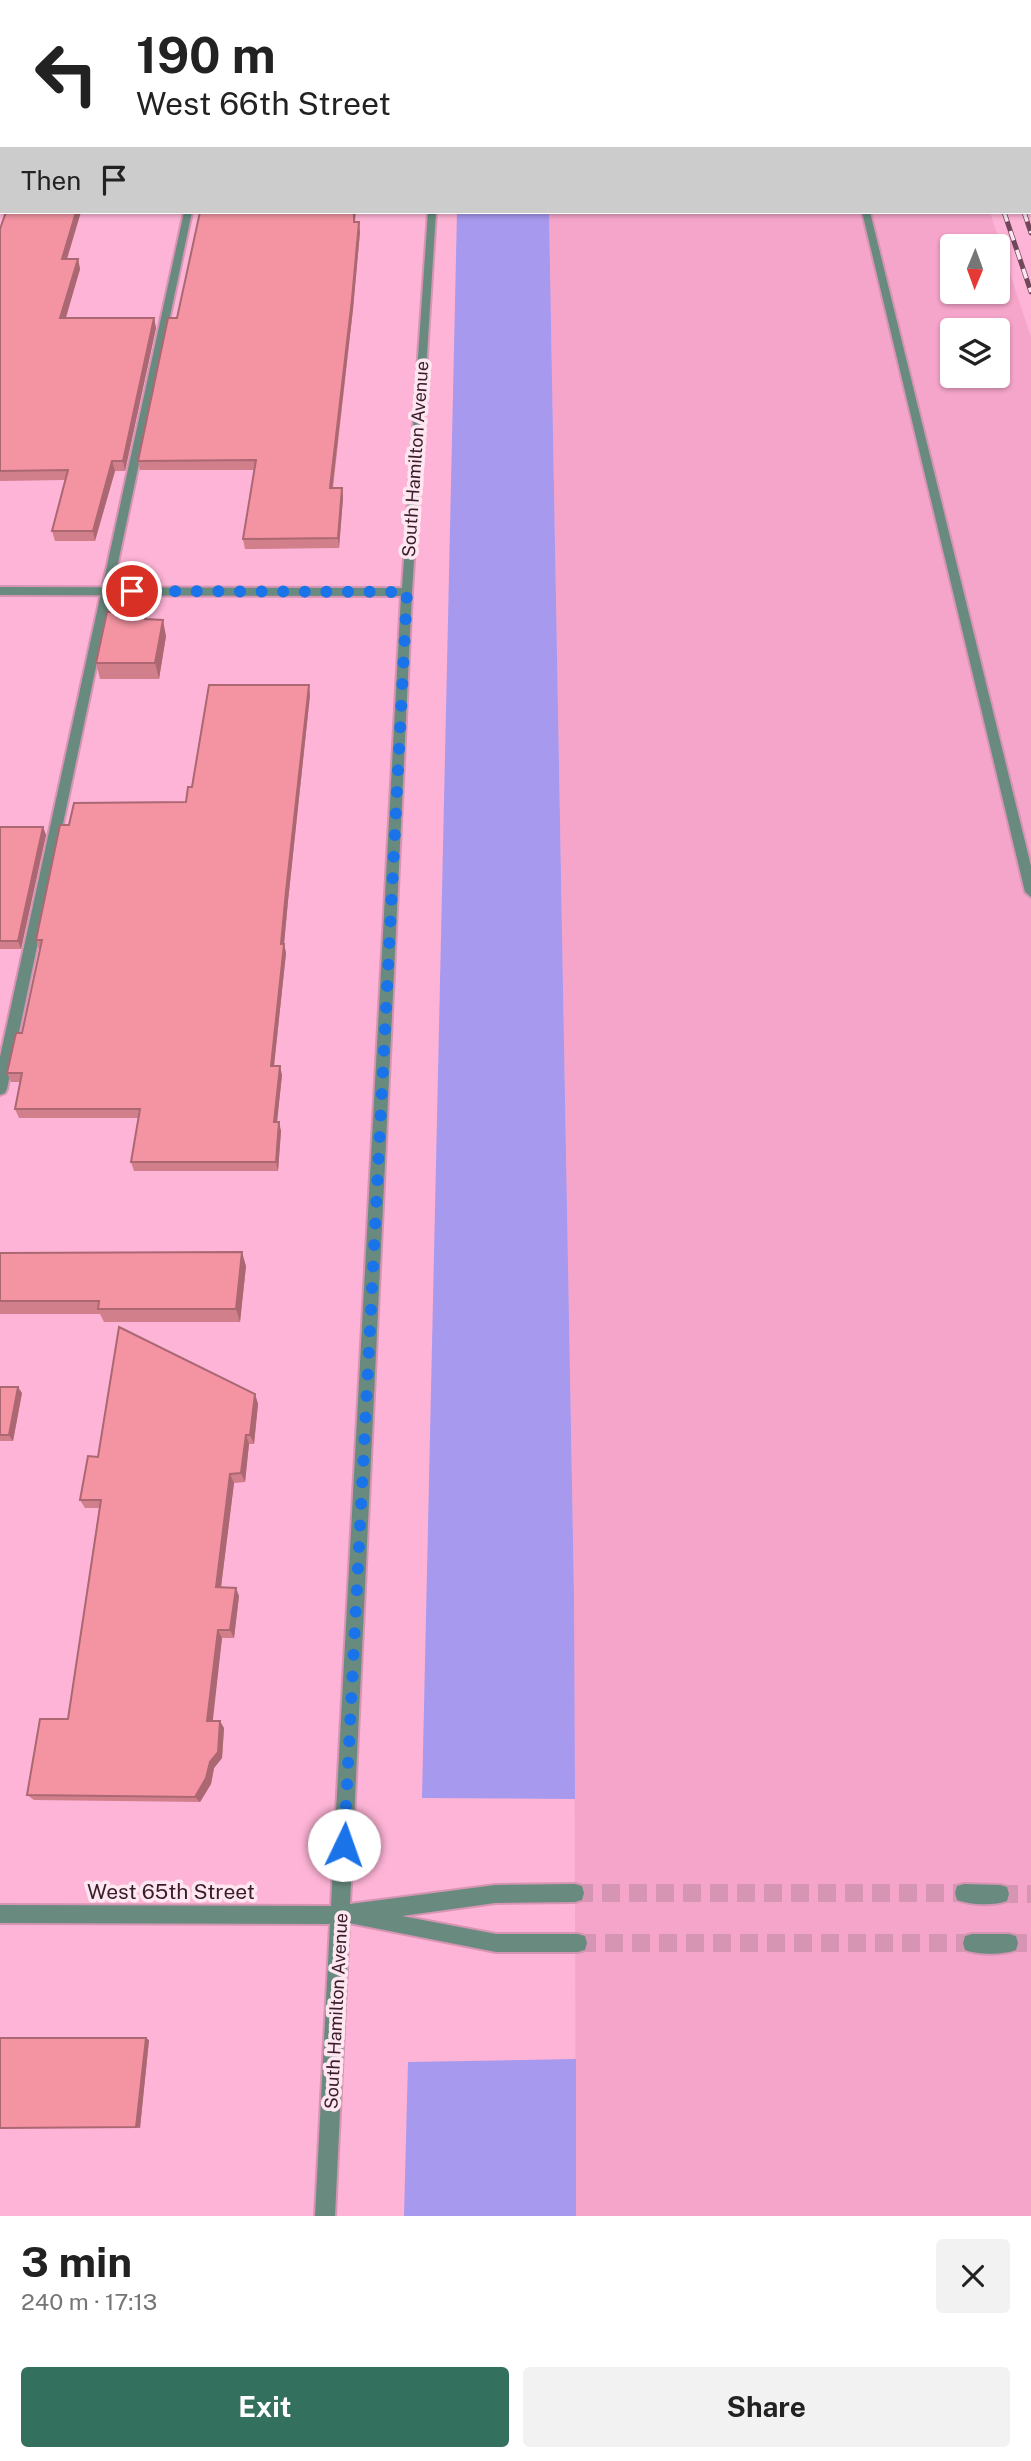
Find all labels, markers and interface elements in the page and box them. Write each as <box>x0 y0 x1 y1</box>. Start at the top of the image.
text: 190 m <box>136 26 276 84</box>
icon: left <box>21 28 112 119</box>
text: West 66th Street <box>136 85 391 122</box>
icon: arrive <box>95 161 133 199</box>
text: Then <box>21 165 81 196</box>
north arrow <box>940 234 1010 304</box>
map controls <box>940 234 1010 388</box>
button: layers <box>940 318 1010 388</box>
street label: South Hamilton Avenue <box>398 360 432 558</box>
pin <box>102 561 162 621</box>
icon: arrive <box>113 572 151 610</box>
position arrow <box>307 1808 381 1882</box>
street label: West 65th Street <box>87 1879 255 1904</box>
street label: South Hamilton Avenue <box>320 1912 352 2110</box>
text: 3 min <box>21 2237 132 2286</box>
button: close <box>936 2239 1010 2313</box>
text: 240 m · 17:13 <box>21 2288 157 2315</box>
button: Exit <box>21 2367 509 2447</box>
button: Share <box>523 2367 1010 2447</box>

